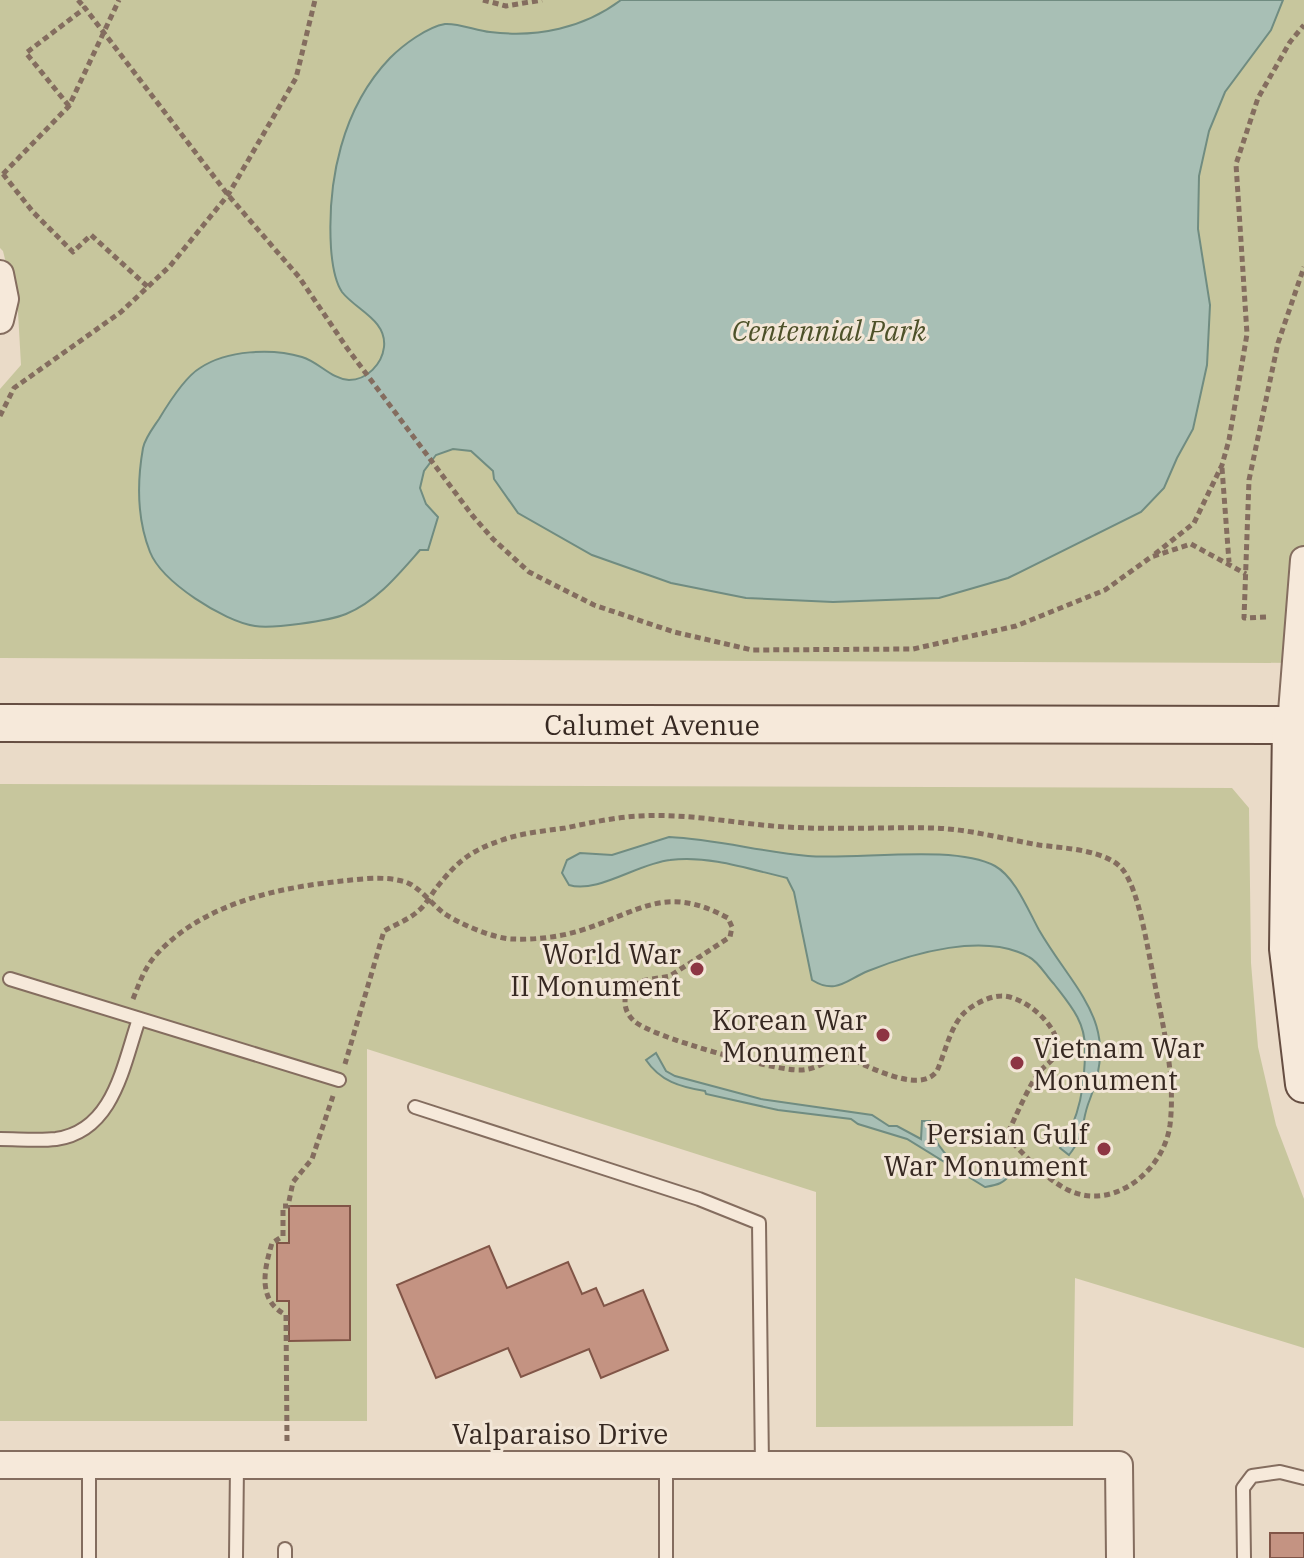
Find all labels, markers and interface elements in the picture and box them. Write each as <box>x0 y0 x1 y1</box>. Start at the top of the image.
park label: Centennial Park <box>732 312 926 349</box>
street label: Calumet Avenue <box>544 705 760 743</box>
place label: World War II Monument <box>510 935 682 1004</box>
marker: World War II Monument <box>688 960 706 978</box>
place label: Korean War Monument <box>712 1001 868 1070</box>
marker: Korean War Monument <box>874 1026 892 1044</box>
place label: Vietnam War Monument <box>1033 1029 1205 1098</box>
marker: Vietnam War Monument <box>1008 1054 1026 1072</box>
place label: Persian Gulf War Monument <box>883 1115 1090 1184</box>
marker: Persian Gulf War Monument <box>1095 1140 1113 1158</box>
street label: Valparaiso Drive <box>452 1415 668 1452</box>

